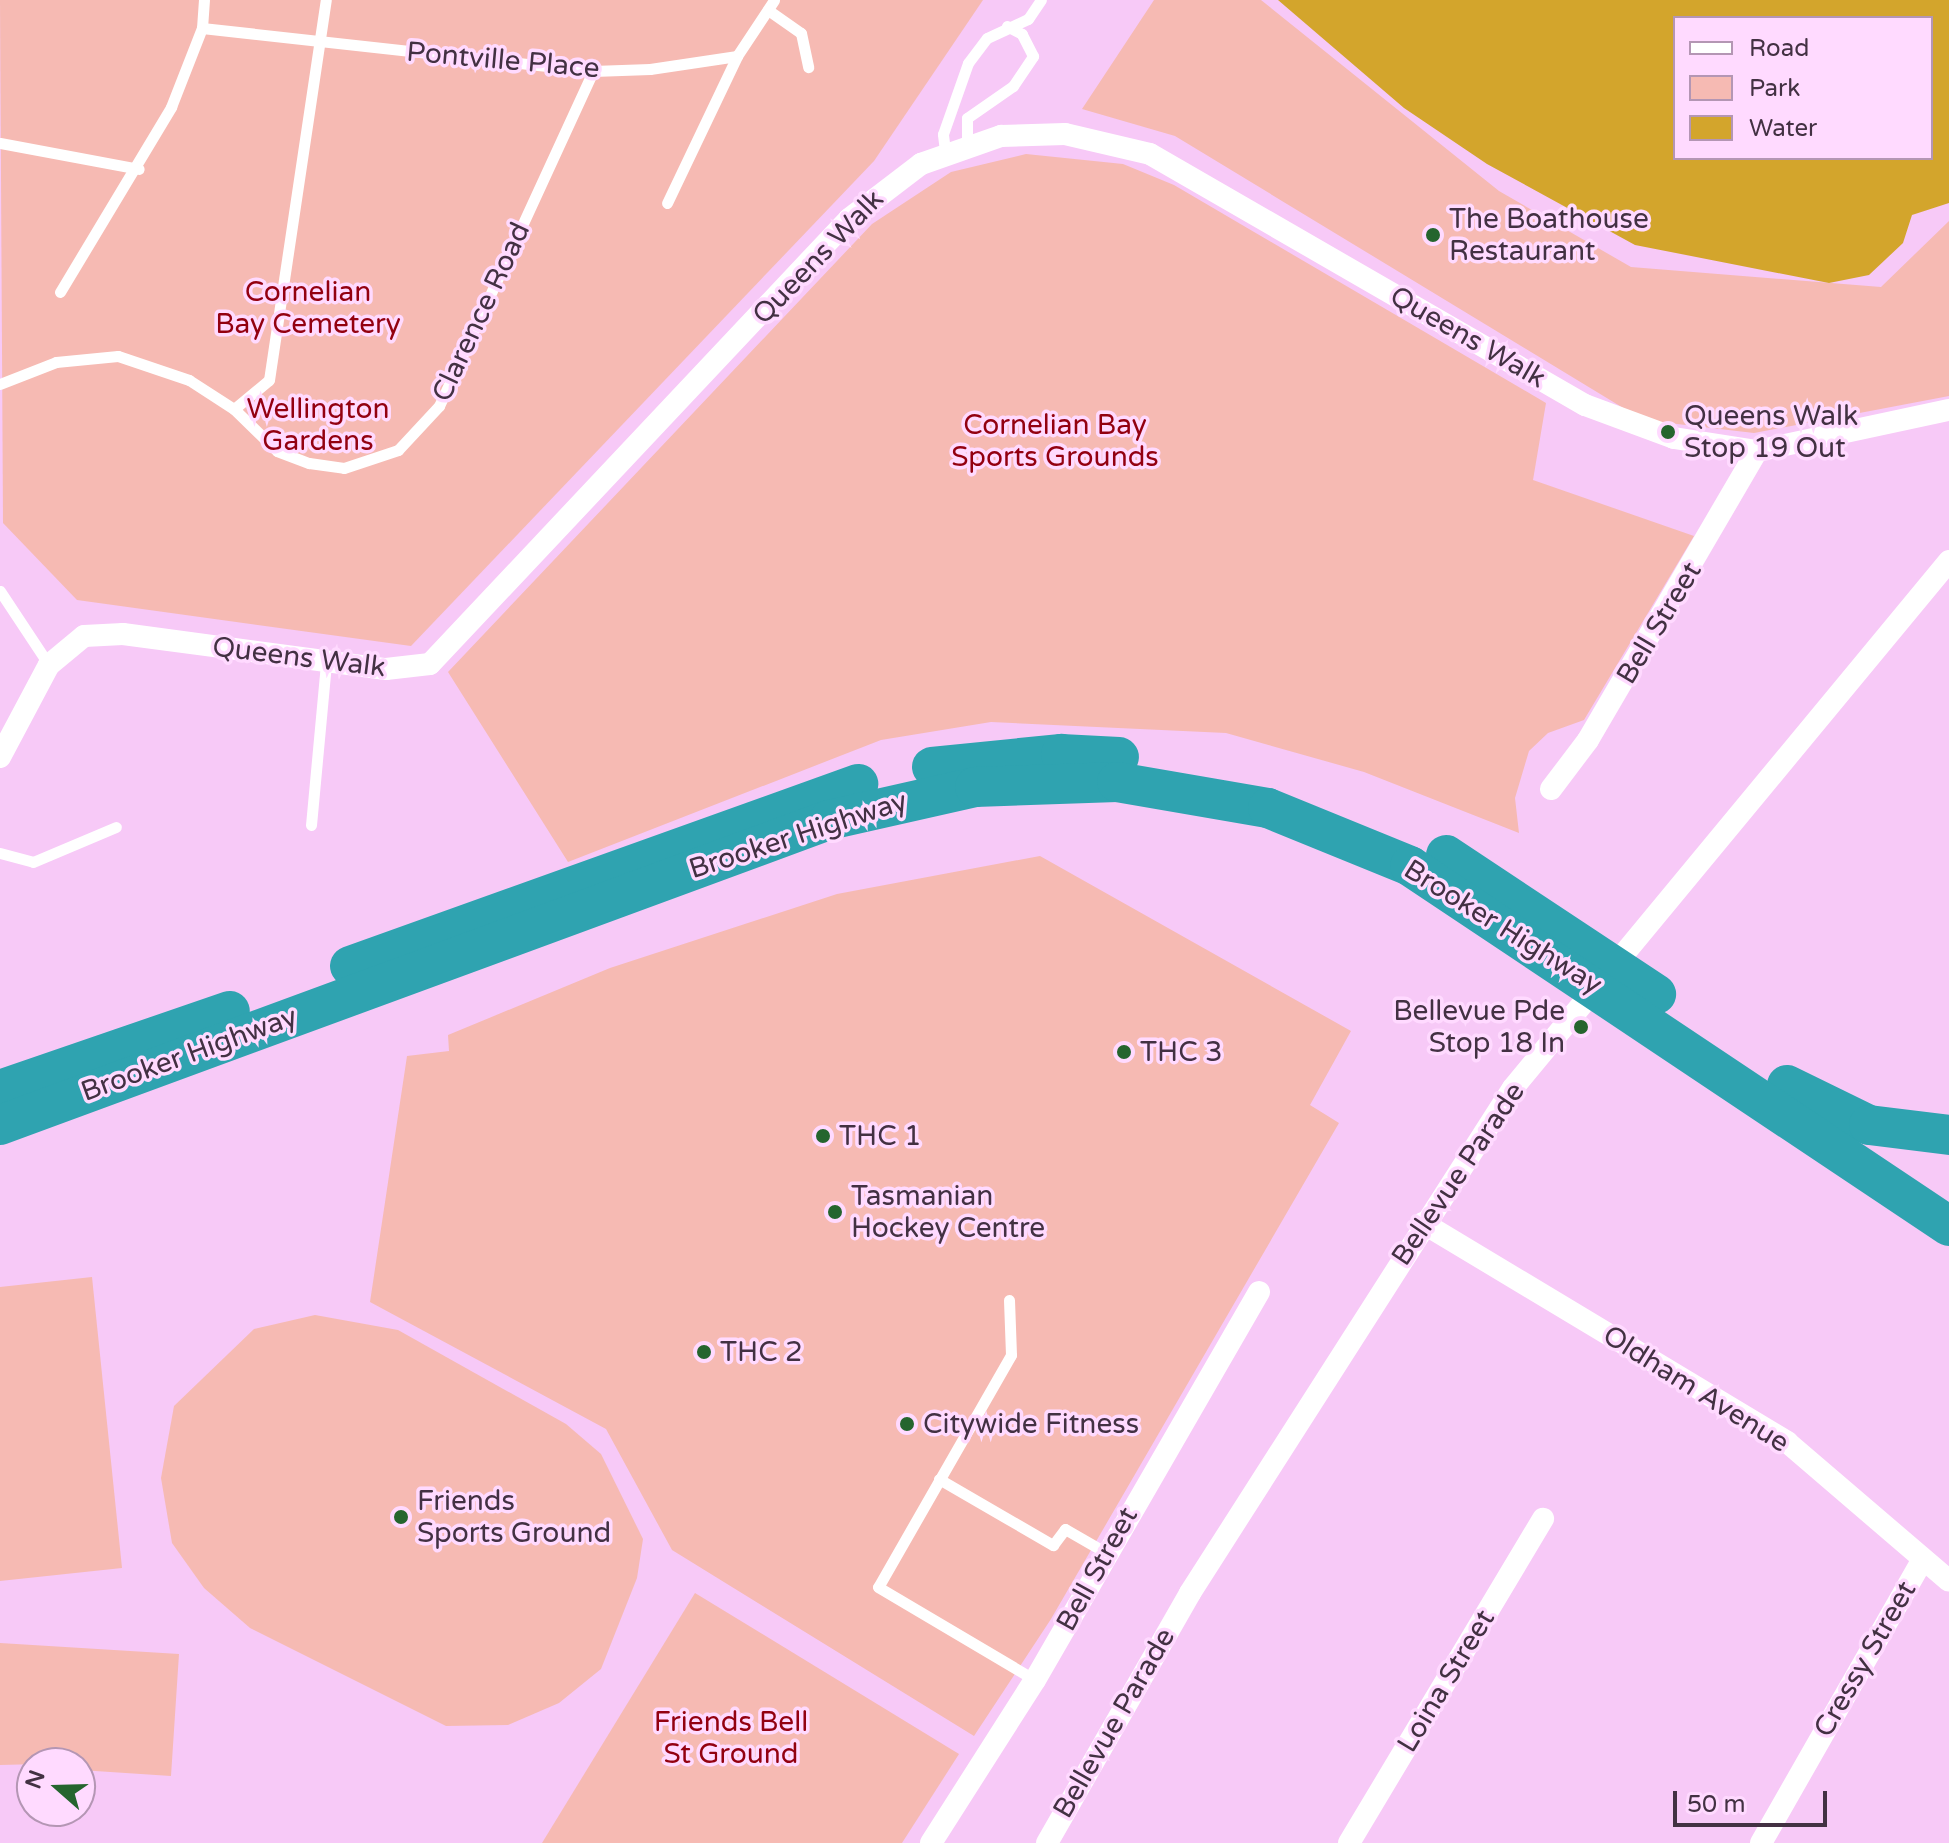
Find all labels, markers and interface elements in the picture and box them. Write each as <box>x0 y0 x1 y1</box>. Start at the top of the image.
legend <box>1673 16 1933 160</box>
text: Road <box>1749 34 1809 63</box>
street label: Pontville Place <box>405 35 601 85</box>
text: Park <box>1749 74 1800 103</box>
text: Water <box>1749 114 1817 143</box>
street label: Queens Walk <box>745 183 891 331</box>
place label: The Boathouse Restaurant <box>1449 202 1649 268</box>
street label: Clarence Road <box>425 217 537 407</box>
marker: The Boathouse Restaurant <box>1424 226 1442 244</box>
park label: Cornelian Bay Cemetery <box>215 275 401 341</box>
street label: Queens Walk <box>1384 279 1552 395</box>
park label: Wellington Gardens <box>246 392 390 458</box>
place label: Queens Walk Stop 19 Out <box>1684 399 1858 465</box>
park label: Cornelian Bay Sports Grounds <box>951 408 1159 474</box>
marker: Queens Walk Stop 19 Out <box>1659 423 1677 441</box>
street label: Bell Street <box>1609 556 1709 690</box>
street label: Queens Walk <box>211 630 387 684</box>
street label: Brooker Highway <box>685 784 911 886</box>
street label: Brooker Highway <box>1398 853 1608 1001</box>
place label: Bellevue Pde Stop 18 In <box>1393 994 1565 1060</box>
street label: Brooker Highway <box>76 999 302 1109</box>
marker: Bellevue Pde Stop 18 In <box>1572 1018 1590 1036</box>
place label: THC 3 <box>1140 1035 1223 1069</box>
marker: THC 3 <box>1115 1043 1133 1061</box>
street label: Bellevue Parade <box>1384 1076 1532 1272</box>
place label: THC 1 <box>839 1119 922 1153</box>
marker: THC 1 <box>814 1127 832 1145</box>
place label: Tasmanian Hockey Centre <box>851 1179 1045 1245</box>
marker: Tasmanian Hockey Centre <box>826 1203 844 1221</box>
street label: Oldham Avenue <box>1597 1318 1795 1460</box>
place label: THC 2 <box>720 1335 803 1369</box>
marker: THC 2 <box>695 1343 713 1361</box>
place label: Citywide Fitness <box>923 1407 1139 1441</box>
marker: Citywide Fitness <box>898 1415 916 1433</box>
place label: Friends Sports Ground <box>417 1484 611 1550</box>
street label: Bell Street <box>1049 1501 1145 1637</box>
marker: Friends Sports Ground <box>392 1508 410 1526</box>
street label: Cressy Street <box>1807 1575 1923 1743</box>
street label: Loina Street <box>1390 1604 1502 1758</box>
street label: Bellevue Parade <box>1046 1622 1182 1824</box>
park label: Friends Bell St Ground <box>654 1705 808 1771</box>
north arrow <box>16 1747 96 1827</box>
text: N <box>20 1767 51 1792</box>
scale bar <box>1677 1775 1831 1825</box>
text: 50 m <box>1687 1790 1745 1819</box>

